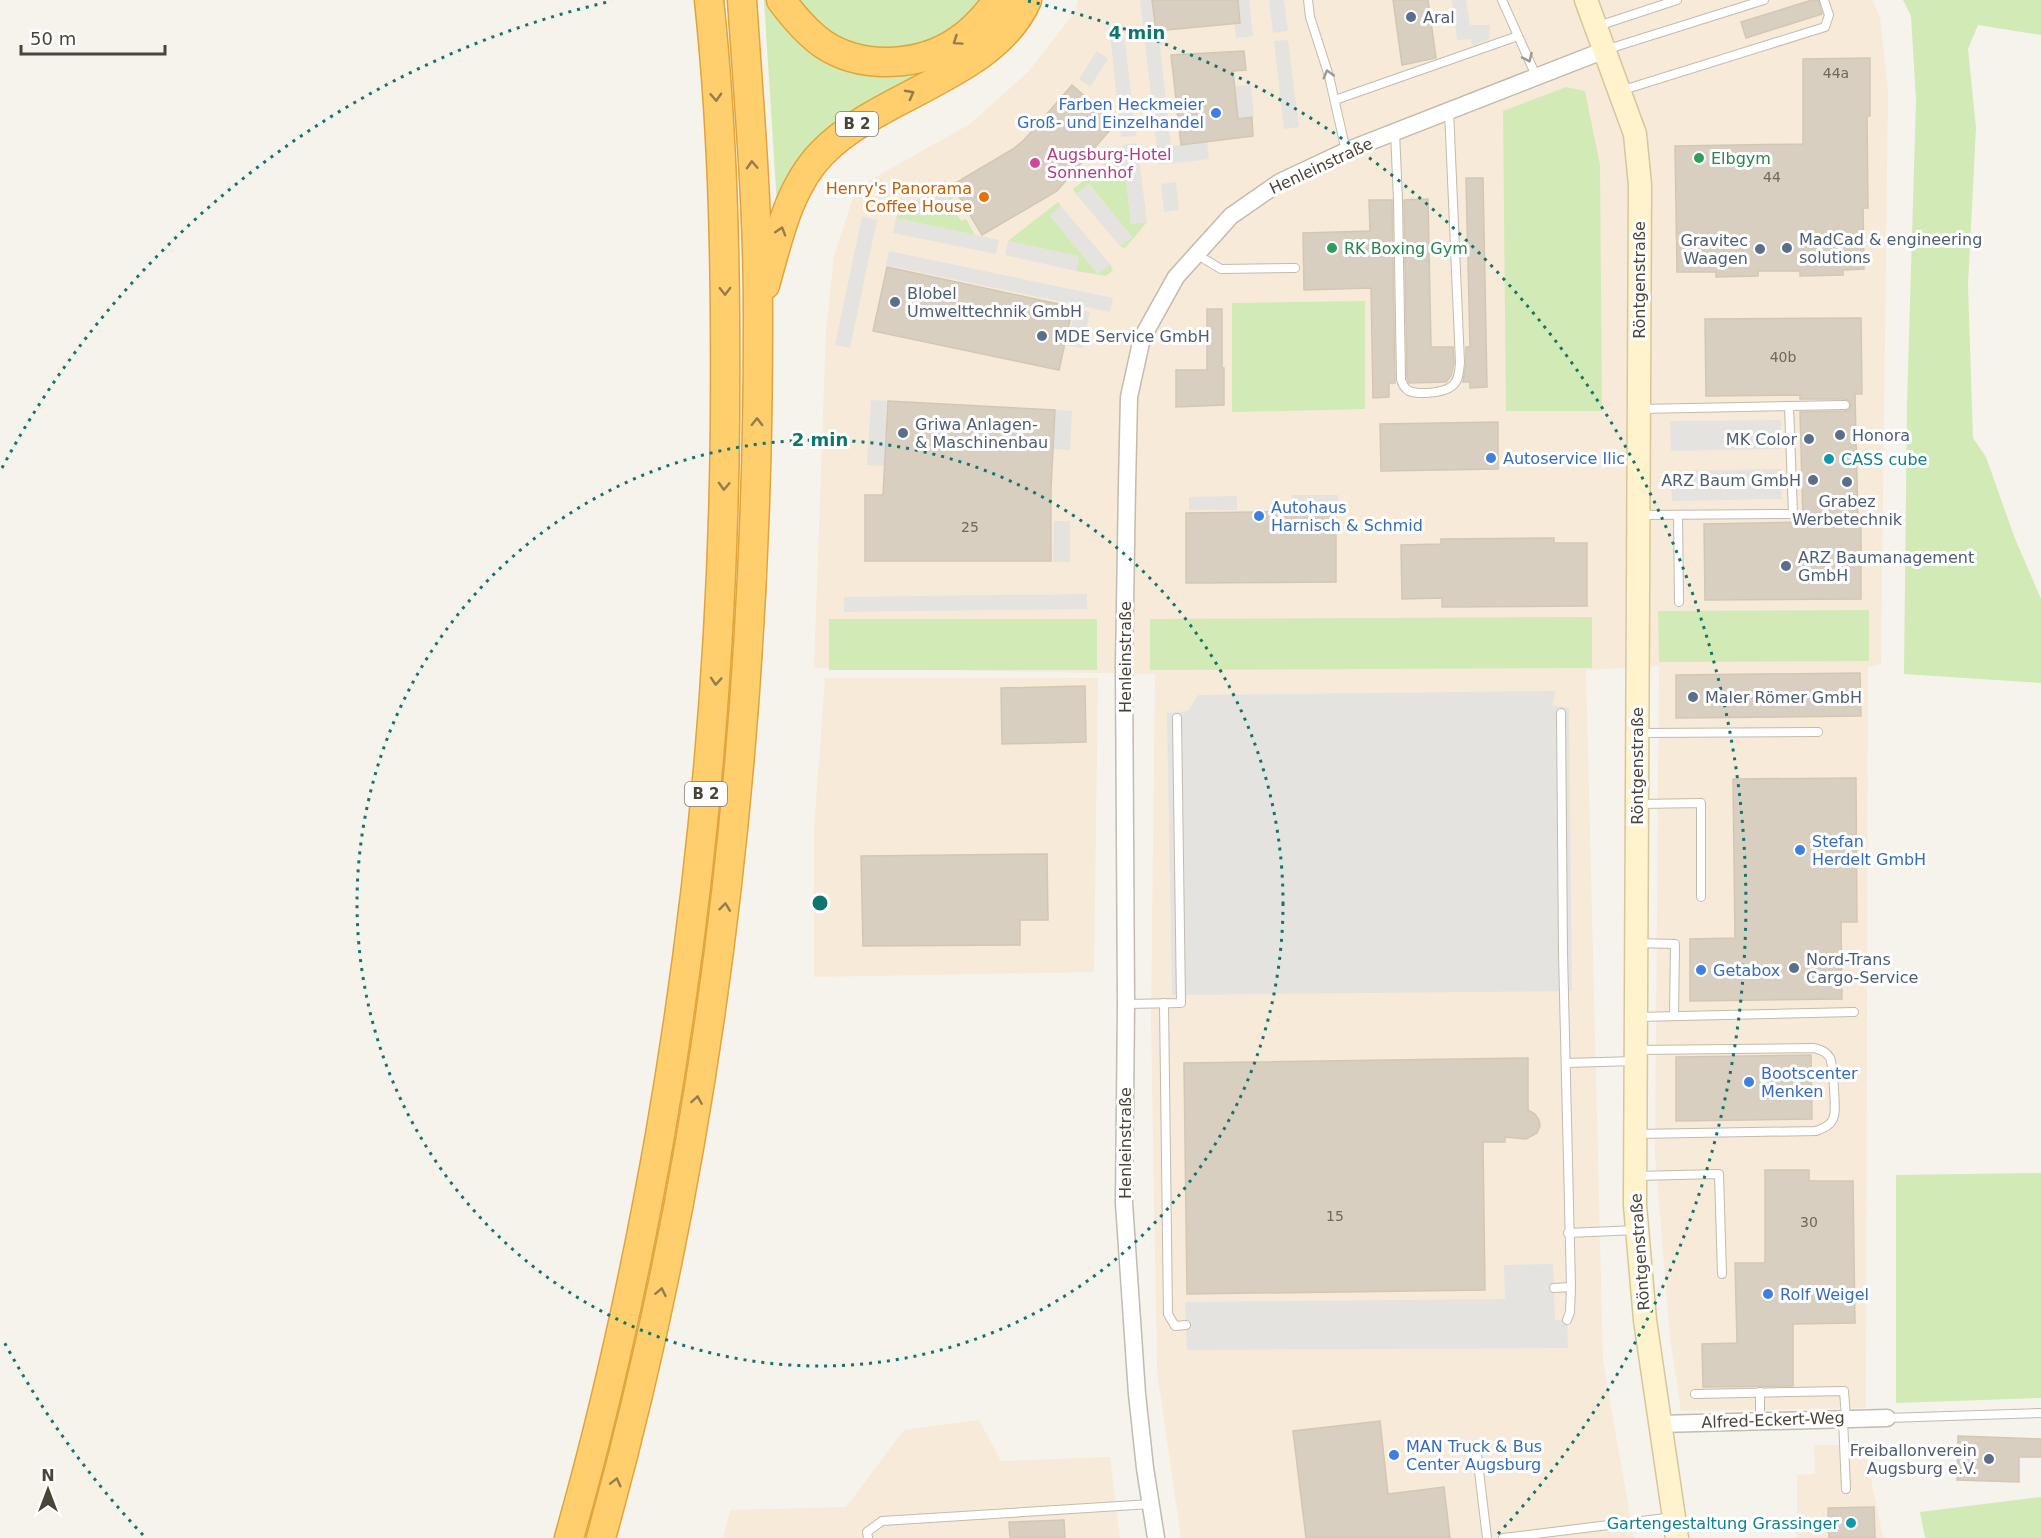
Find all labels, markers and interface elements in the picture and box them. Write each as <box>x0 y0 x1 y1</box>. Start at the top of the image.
place label: Aral <box>1423 8 1455 27</box>
marker: Aral <box>1404 10 1418 24</box>
scale bar <box>21 18 165 56</box>
text: 4 min <box>1109 22 1165 43</box>
text: 50 m <box>30 28 76 49</box>
one-way arrow <box>952 34 963 45</box>
one-way arrow <box>1520 52 1532 63</box>
house number: 44a <box>1823 65 1849 81</box>
one-way arrow <box>1323 69 1335 80</box>
one-way arrow <box>903 90 914 101</box>
one-way arrow <box>710 92 723 101</box>
place label: Farben Heckmeier Groß- und Einzelhandel <box>1017 95 1204 132</box>
marker: Farben Heckmeier Groß- und Einzelhandel <box>1209 106 1223 120</box>
road number: B 2 <box>836 112 878 136</box>
street label: Henleinstraße <box>1266 134 1376 198</box>
place label: Augsburg-Hotel Sonnenhof <box>1047 145 1171 182</box>
place label: Elbgym <box>1711 149 1771 168</box>
marker: Elbgym <box>1692 151 1706 165</box>
marker: Augsburg-Hotel Sonnenhof <box>1028 156 1042 170</box>
one-way arrow <box>745 160 758 169</box>
house number: 44 <box>1763 169 1781 185</box>
place label: Henry's Panorama Coffee House <box>826 179 972 216</box>
marker: Henry's Panorama Coffee House <box>977 190 991 204</box>
street label: Röntgenstraße <box>1630 221 1649 339</box>
one-way arrow <box>774 226 786 237</box>
place label: MadCad & engineering solutions <box>1799 230 1982 267</box>
place label: Gravitec Waagen <box>1680 231 1748 268</box>
place label: RK Boxing Gym <box>1344 239 1468 258</box>
marker: RK Boxing Gym <box>1325 241 1339 255</box>
marker: MadCad & engineering solutions <box>1780 241 1794 255</box>
marker: Gravitec Waagen <box>1753 242 1767 256</box>
place label: Blobel Umwelttechnik GmbH <box>907 284 1082 321</box>
one-way arrow <box>719 287 731 296</box>
marker: Blobel Umwelttechnik GmbH <box>888 295 902 309</box>
place label: MDE Service GmbH <box>1054 327 1210 346</box>
marker: MDE Service GmbH <box>1035 329 1049 343</box>
house number: 40b <box>1770 349 1796 365</box>
place label: Griwa Anlagen- & Maschinenbau <box>915 415 1048 452</box>
one-way arrow <box>751 417 763 426</box>
marker: Griwa Anlagen- & Maschinenbau <box>896 426 910 440</box>
place label: Honora <box>1852 426 1910 445</box>
marker: Honora <box>1833 428 1847 442</box>
text: 2 min <box>792 429 848 450</box>
place label: MK Color <box>1726 430 1797 449</box>
marker: MK Color <box>1802 432 1816 446</box>
place label: Autoservice Ilic <box>1503 449 1625 468</box>
place label: CASS cube <box>1841 450 1927 469</box>
marker: Autoservice Ilic <box>1484 451 1498 465</box>
marker: CASS cube <box>1822 452 1836 466</box>
place label: ARZ Baum GmbH <box>1661 471 1801 490</box>
marker: ARZ Baum GmbH <box>1806 473 1820 487</box>
marker: Grabez Werbetechnik <box>1840 475 1854 489</box>
one-way arrow <box>718 482 731 491</box>
place label: Grabez Werbetechnik <box>1792 492 1903 529</box>
place label: Autohaus Harnisch & Schmid <box>1271 498 1423 535</box>
marker: Autohaus Harnisch & Schmid <box>1252 509 1266 523</box>
house number: 25 <box>961 519 979 535</box>
place label: ARZ Baumanagement GmbH <box>1798 548 1974 585</box>
marker: ARZ Baumanagement GmbH <box>1779 559 1793 573</box>
street label: Henleinstraße <box>1116 601 1135 713</box>
one-way arrow <box>709 677 722 686</box>
place label: Maler Römer GmbH <box>1705 688 1862 707</box>
marker: Maler Römer GmbH <box>1686 690 1700 704</box>
street label: Röntgenstraße <box>1628 707 1647 825</box>
road number: B 2 <box>685 782 727 806</box>
place label: Stefan Herdelt GmbH <box>1812 832 1926 869</box>
marker: Stefan Herdelt GmbH <box>1793 843 1807 857</box>
centre of rings <box>810 893 830 913</box>
one-way arrow <box>718 903 731 912</box>
place label: Nord-Trans Cargo-Service <box>1806 950 1918 987</box>
place label: Getabox <box>1713 961 1780 980</box>
marker: Nord-Trans Cargo-Service <box>1787 961 1801 975</box>
marker: Getabox <box>1694 963 1708 977</box>
place label: Bootscenter Menken <box>1761 1064 1858 1101</box>
marker: Bootscenter Menken <box>1742 1075 1756 1089</box>
street label: Henleinstraße <box>1116 1087 1135 1199</box>
one-way arrow <box>691 1096 703 1105</box>
street label: Röntgenstraße <box>1626 1193 1654 1311</box>
house number: 15 <box>1326 1208 1344 1224</box>
house number: 30 <box>1800 1214 1818 1230</box>
place label: Rolf Weigel <box>1780 1285 1869 1304</box>
one-way arrow <box>653 1287 666 1297</box>
marker: Rolf Weigel <box>1761 1287 1775 1301</box>
street label: Alfred-Eckert-Weg <box>1701 1408 1845 1432</box>
place label: MAN Truck & Bus Center Augsburg <box>1406 1437 1542 1474</box>
place label: Freiballonverein Augsburg e.V. <box>1850 1441 1977 1478</box>
marker: MAN Truck & Bus Center Augsburg <box>1387 1448 1401 1462</box>
marker: Freiballonverein Augsburg e.V. <box>1982 1452 1996 1466</box>
north arrow <box>18 1460 78 1520</box>
text: N <box>41 1466 55 1485</box>
one-way arrow <box>608 1477 621 1487</box>
place label: Gartengestaltung Grassinger <box>1607 1514 1839 1533</box>
marker: Gartengestaltung Grassinger <box>1844 1516 1858 1530</box>

